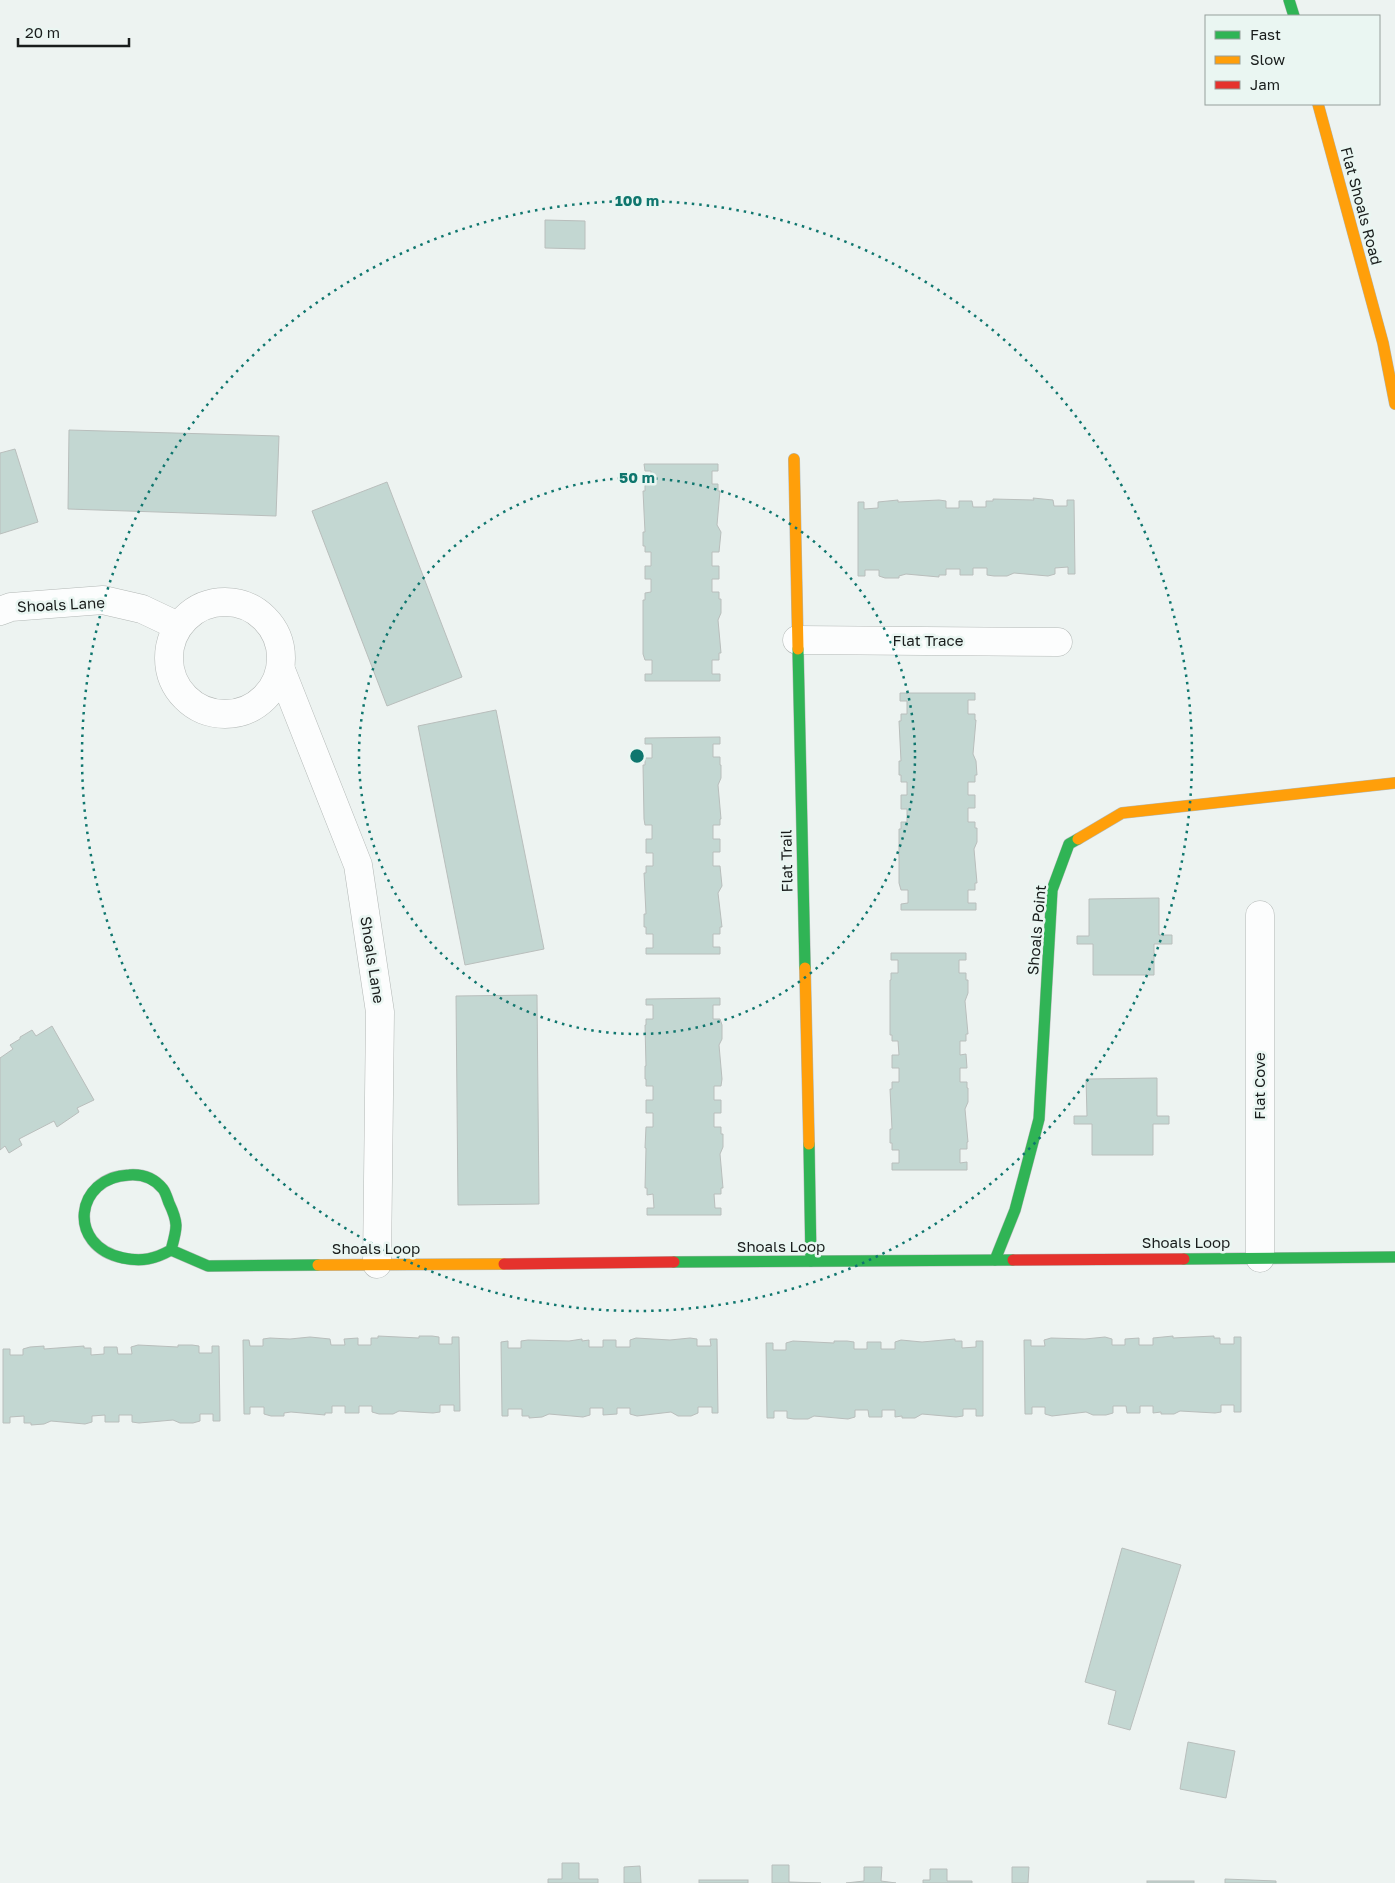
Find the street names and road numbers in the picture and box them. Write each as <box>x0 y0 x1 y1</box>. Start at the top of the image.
street label: Flat Shoals Road <box>1338 145 1386 267</box>
street label: Shoals Lane <box>17 593 106 615</box>
street label: Flat Trace <box>893 631 964 649</box>
street label: Flat Trail <box>776 829 796 893</box>
street label: Shoals Point <box>1023 884 1049 976</box>
street label: Shoals Lane <box>357 915 389 1005</box>
street label: Flat Cove <box>1250 1052 1268 1120</box>
street label: Shoals Loop <box>1142 1233 1230 1251</box>
street label: Shoals Loop <box>737 1237 825 1255</box>
street label: Shoals Loop <box>332 1239 420 1257</box>

